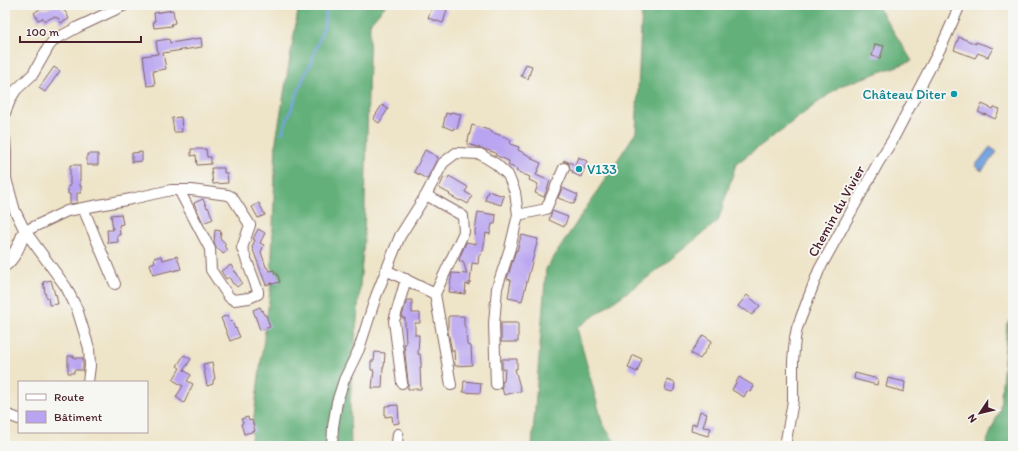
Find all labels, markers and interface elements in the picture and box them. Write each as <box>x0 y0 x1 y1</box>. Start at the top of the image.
scale bar <box>20 18 141 44</box>
text: 100 m <box>26 25 59 39</box>
place label: Château Diter <box>862 86 947 103</box>
marker: Château Diter <box>949 89 959 99</box>
place label: V133 <box>587 161 617 178</box>
street label: Chemin du Vivier <box>804 162 869 260</box>
marker: V133 <box>574 164 584 174</box>
legend <box>18 381 148 433</box>
text: Route <box>54 390 84 404</box>
north arrow <box>960 393 1000 433</box>
text: Bâtiment <box>54 410 103 424</box>
text: N <box>965 412 980 425</box>

